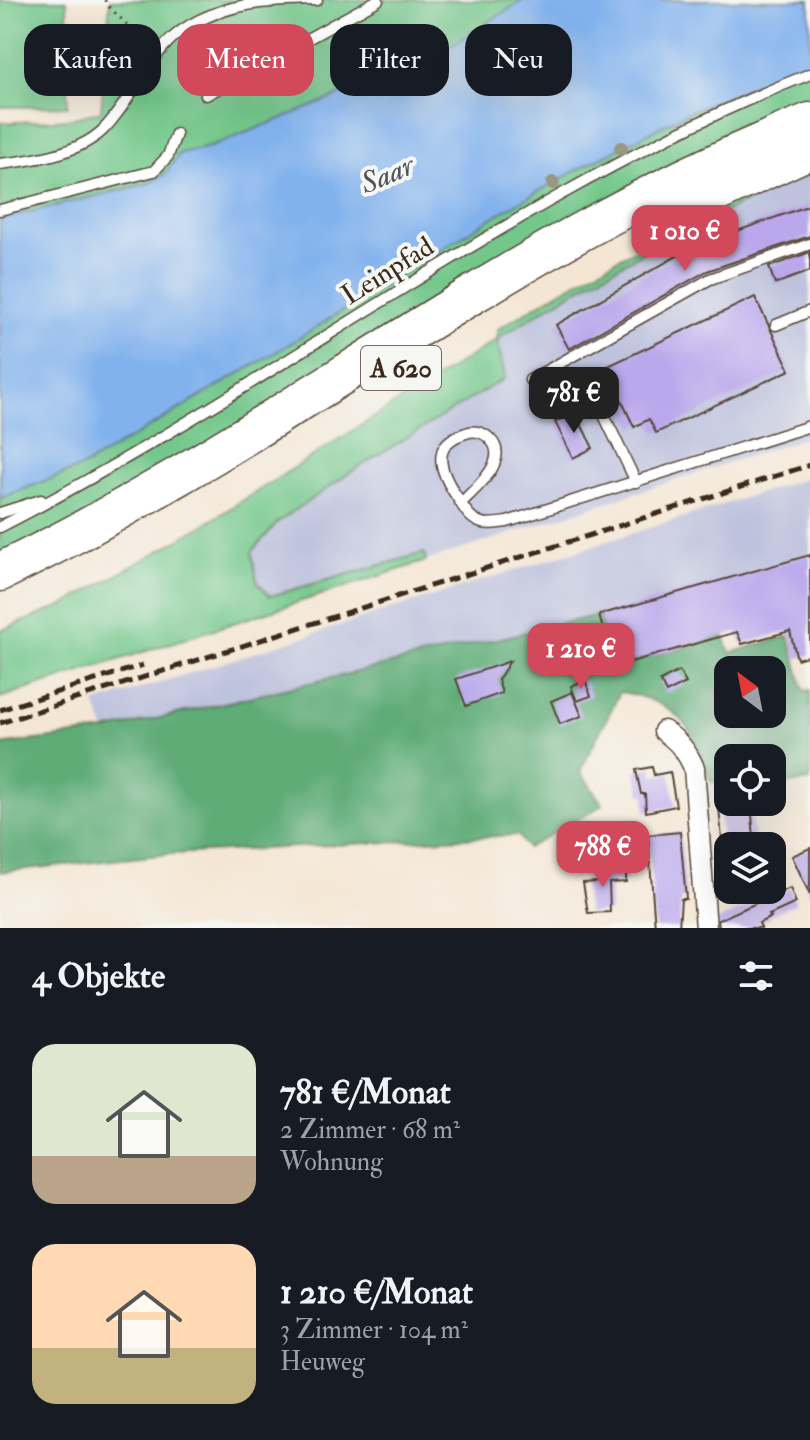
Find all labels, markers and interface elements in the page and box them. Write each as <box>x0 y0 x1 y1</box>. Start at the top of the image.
chip: Kaufen <box>24 24 161 96</box>
chip: Mieten <box>177 24 314 96</box>
chip: Filter <box>330 24 449 96</box>
chip: Neu <box>465 24 572 96</box>
water label: Saar <box>354 146 421 203</box>
pin: 1 010 € <box>611 205 759 273</box>
text: 1 010 € <box>649 215 721 247</box>
street label: Leinpfad <box>335 229 441 313</box>
road number: A 620 <box>361 346 441 390</box>
pin: 781 € <box>518 367 630 435</box>
text: 781 € <box>547 377 601 409</box>
pin: 1 210 € <box>507 623 655 691</box>
text: 1 210 € <box>545 633 617 665</box>
north arrow <box>714 656 786 728</box>
map controls <box>714 656 786 904</box>
button: locate <box>714 744 786 816</box>
pin: 788 € <box>547 821 659 889</box>
text: 788 € <box>574 831 632 863</box>
button: layers <box>714 832 786 904</box>
icon: filters <box>734 954 778 998</box>
text: 4 Objekte <box>32 955 165 998</box>
text: 781 €/Monat <box>280 1071 451 1114</box>
icon: home <box>96 1076 192 1172</box>
text: 2 Zimmer · 68 m² <box>280 1114 460 1146</box>
text: Wohnung <box>280 1146 383 1178</box>
text: 1 210 €/Monat <box>280 1271 473 1314</box>
icon: home <box>96 1276 192 1372</box>
text: 3 Zimmer · 104 m² <box>280 1314 468 1346</box>
text: Heuweg <box>280 1346 365 1378</box>

